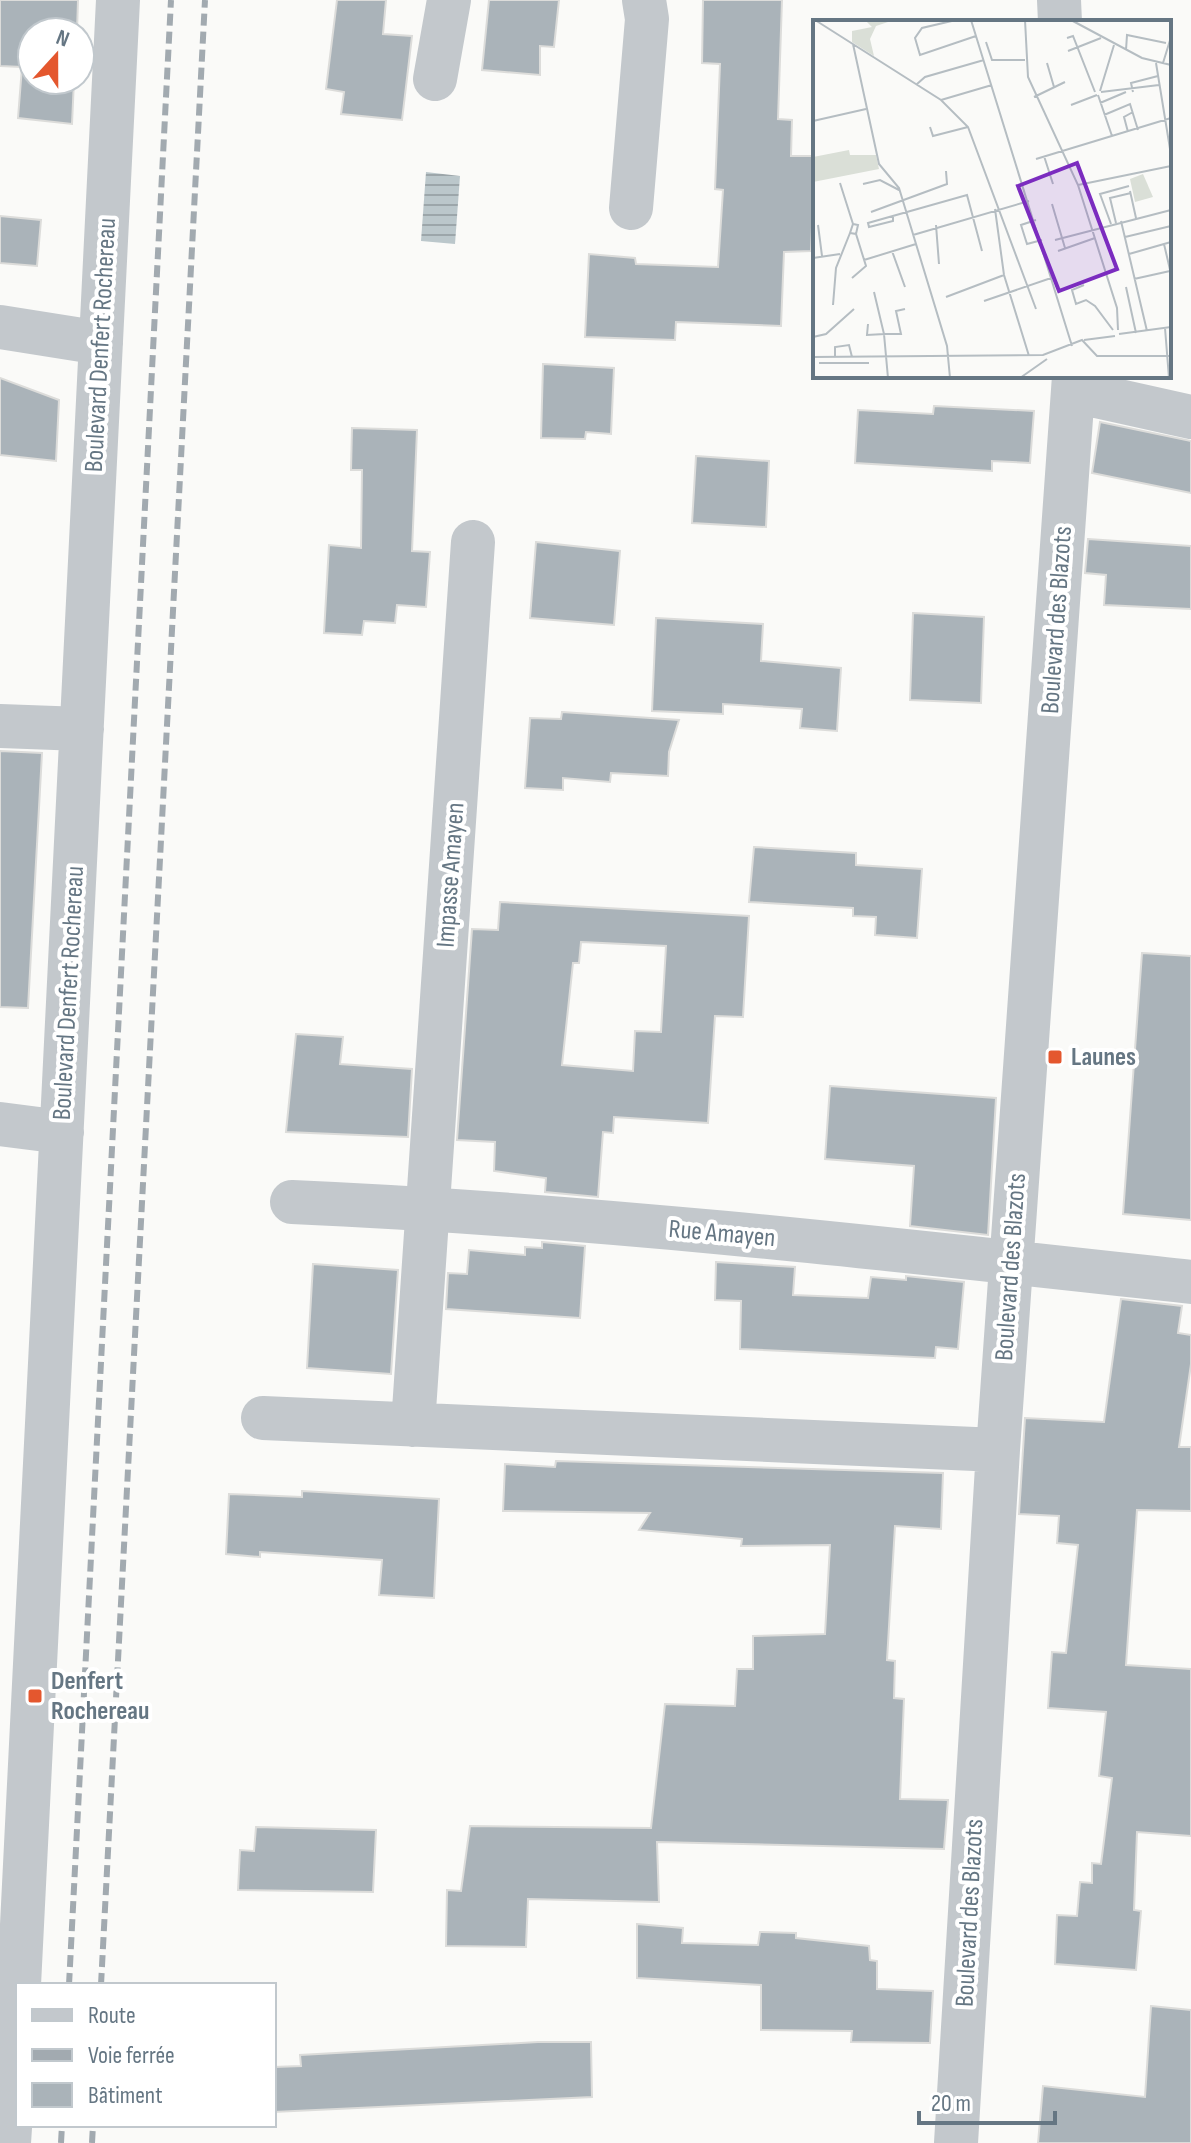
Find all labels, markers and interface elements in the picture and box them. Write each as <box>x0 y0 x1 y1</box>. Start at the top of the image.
north arrow <box>16 16 96 96</box>
inset map <box>813 20 1171 378</box>
text: N <box>52 24 73 53</box>
street label: Boulevard Denfert Rochereau <box>79 217 123 473</box>
street label: Boulevard des Blazots <box>1035 525 1079 715</box>
street label: Impasse Amayen <box>430 801 472 949</box>
street label: Boulevard Denfert Rochereau <box>47 865 91 1121</box>
place label: Launes <box>1071 1042 1136 1073</box>
marker: Launes <box>1046 1048 1064 1066</box>
street label: Boulevard des Blazots <box>989 1172 1033 1362</box>
street label: Rue Amayen <box>667 1214 777 1254</box>
place label: Denfert Rochereau <box>51 1666 149 1727</box>
marker: Denfert Rochereau <box>26 1687 44 1705</box>
street label: Boulevard des Blazots <box>950 1818 990 2008</box>
legend <box>16 1983 276 2127</box>
text: Route <box>88 2001 136 2030</box>
text: Voie ferrée <box>88 2041 175 2070</box>
scale bar <box>919 2075 1055 2125</box>
text: Bâtiment <box>88 2081 163 2110</box>
text: 20 m <box>931 2089 971 2118</box>

